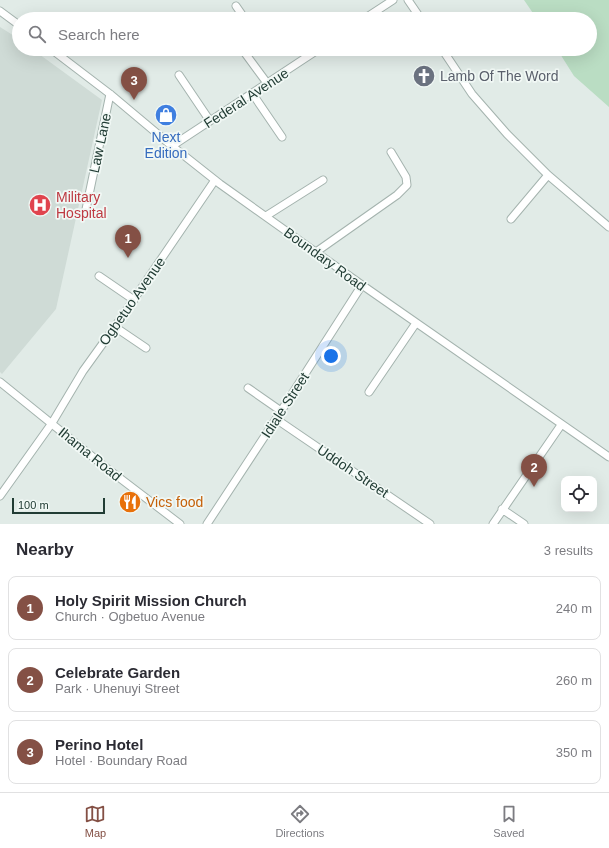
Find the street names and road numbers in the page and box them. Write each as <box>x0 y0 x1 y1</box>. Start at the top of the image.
street label: Federal Avenue <box>201 65 292 131</box>
street label: Law Lane <box>86 111 114 174</box>
street label: Boundary Road <box>281 224 369 294</box>
street label: Ogbetuo Avenue <box>96 254 169 348</box>
street label: Idiale Street <box>258 369 312 441</box>
street label: Ihama Road <box>55 424 125 484</box>
street label: Uddoh Street <box>314 441 392 501</box>

